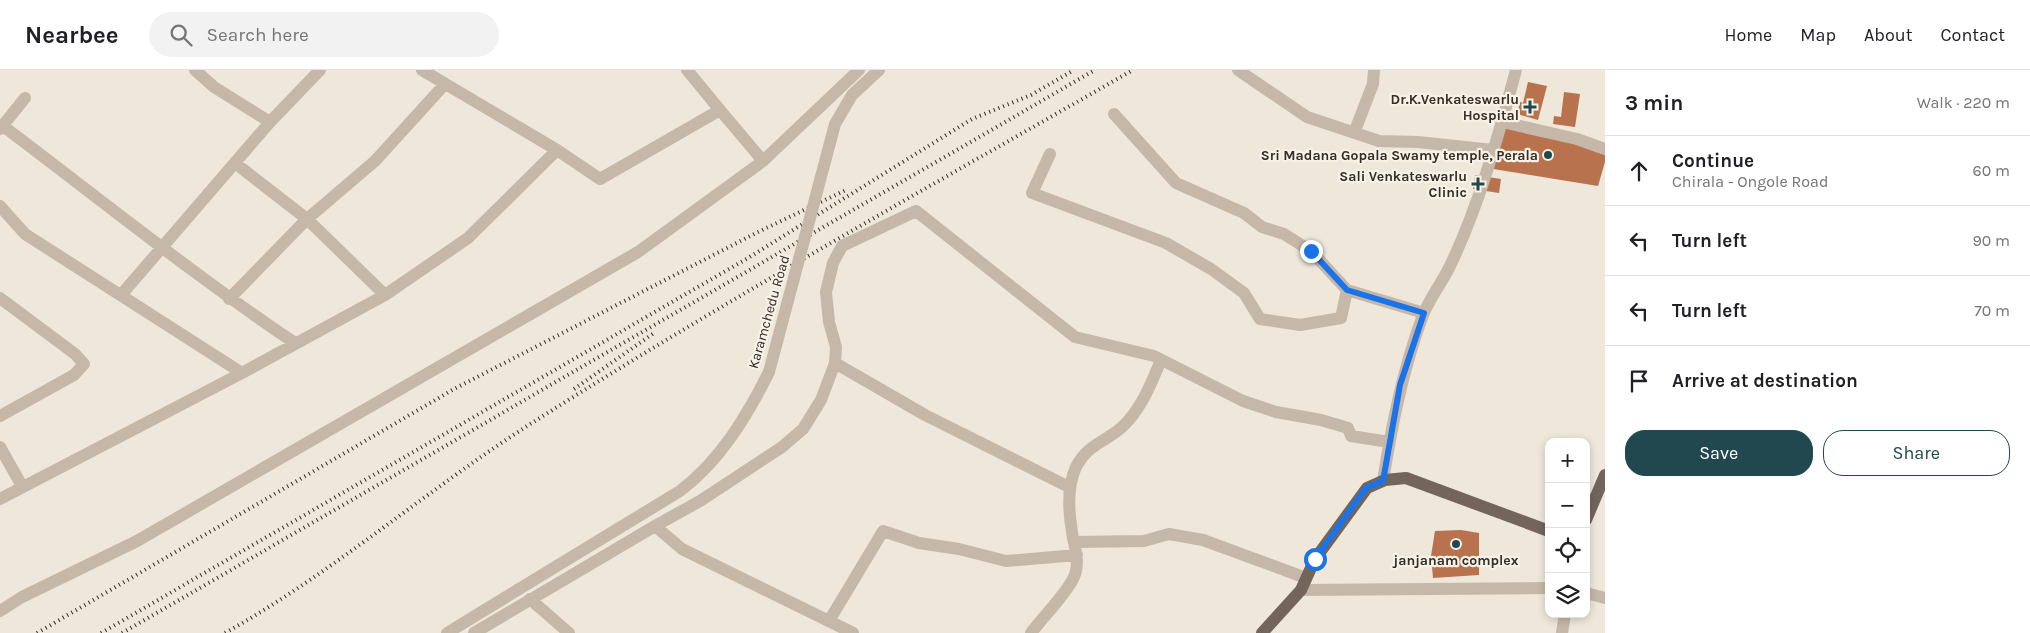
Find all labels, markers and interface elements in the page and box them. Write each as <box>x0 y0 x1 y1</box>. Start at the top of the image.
search box <box>149 12 499 57</box>
text: Nearbee <box>25 21 119 49</box>
icon: search <box>167 21 195 49</box>
text: Search here <box>207 24 309 46</box>
text: Home <box>1724 24 1772 46</box>
text: Map <box>1800 24 1836 46</box>
text: About <box>1864 24 1913 46</box>
text: Contact <box>1941 24 2005 46</box>
place label: Dr.K.Venkateswarlu Hospital <box>1391 91 1519 124</box>
text: 3 min <box>1625 91 1683 115</box>
text: Walk · 220 m <box>1917 93 2010 112</box>
marker: Dr.K.Venkateswarlu Hospital <box>1523 100 1537 114</box>
place label: Sri Madana Gopala Swamy temple, Perala <box>1261 147 1538 164</box>
marker: Sri Madana Gopala Swamy temple, Perala <box>1542 149 1554 161</box>
text: Continue <box>1672 150 1754 172</box>
icon: ahead <box>1625 157 1653 185</box>
text: 60 m <box>1973 161 2010 180</box>
place label: Sali Venkateswarlu Clinic <box>1339 168 1467 201</box>
text: Chirala - Ongole Road <box>1672 172 1828 191</box>
marker: Sali Venkateswarlu Clinic <box>1471 177 1485 191</box>
icon: left <box>1625 227 1653 255</box>
text: Turn left <box>1672 230 1747 252</box>
text: 90 m <box>1972 231 2010 250</box>
route end <box>1300 240 1323 263</box>
street label: Karamchedu Road <box>745 253 793 371</box>
icon: left <box>1625 297 1653 325</box>
text: Turn left <box>1672 300 1747 322</box>
text: 70 m <box>1974 301 2010 320</box>
icon: arrive <box>1625 367 1653 395</box>
text: Arrive at destination <box>1672 370 1858 392</box>
button: Save <box>1625 430 1813 476</box>
button: Share <box>1823 430 2010 476</box>
map controls <box>1545 438 1590 618</box>
button: + <box>1545 438 1590 483</box>
button: − <box>1545 483 1590 528</box>
button: locate <box>1545 528 1590 573</box>
marker: janjanam complex <box>1450 538 1462 550</box>
route start <box>1304 548 1327 571</box>
place label: janjanam complex <box>1392 552 1519 569</box>
button: layers <box>1545 573 1590 618</box>

